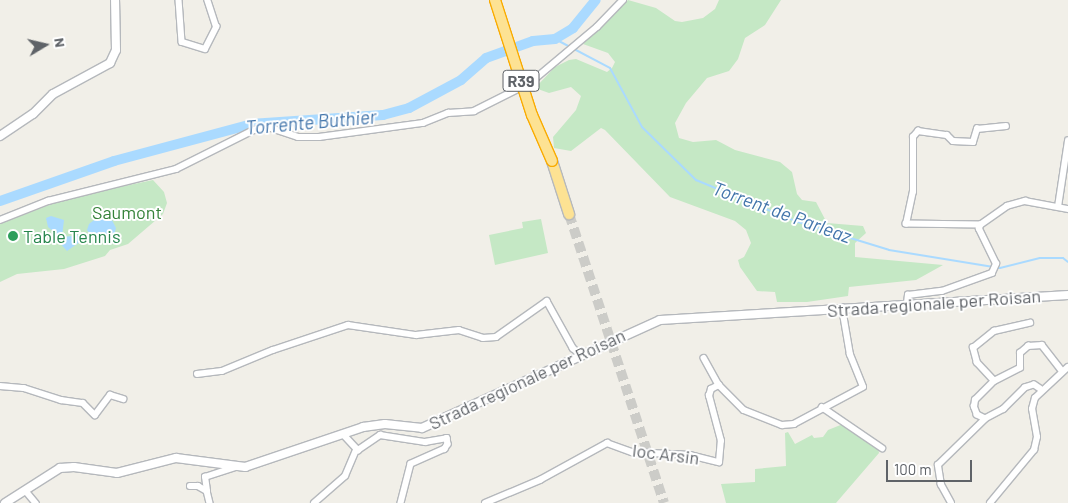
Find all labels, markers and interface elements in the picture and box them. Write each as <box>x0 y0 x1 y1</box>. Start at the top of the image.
north arrow <box>20 20 70 70</box>
text: N <box>51 37 69 49</box>
road number: R39 <box>502 68 540 94</box>
water label: Torrente Buthier <box>245 105 377 139</box>
water label: Torrent de Parleaz <box>709 176 855 248</box>
park label: Saumont <box>92 201 162 223</box>
place label: Table Tennis <box>23 225 121 247</box>
marker: Table Tennis <box>7 230 19 242</box>
street label: Strada regionale per Roisan <box>826 285 1042 321</box>
street label: Strada regionale per Roisan <box>425 324 629 434</box>
street label: loc Arsin <box>631 439 701 469</box>
scale bar <box>888 450 974 482</box>
text: 100 m <box>894 460 932 478</box>

